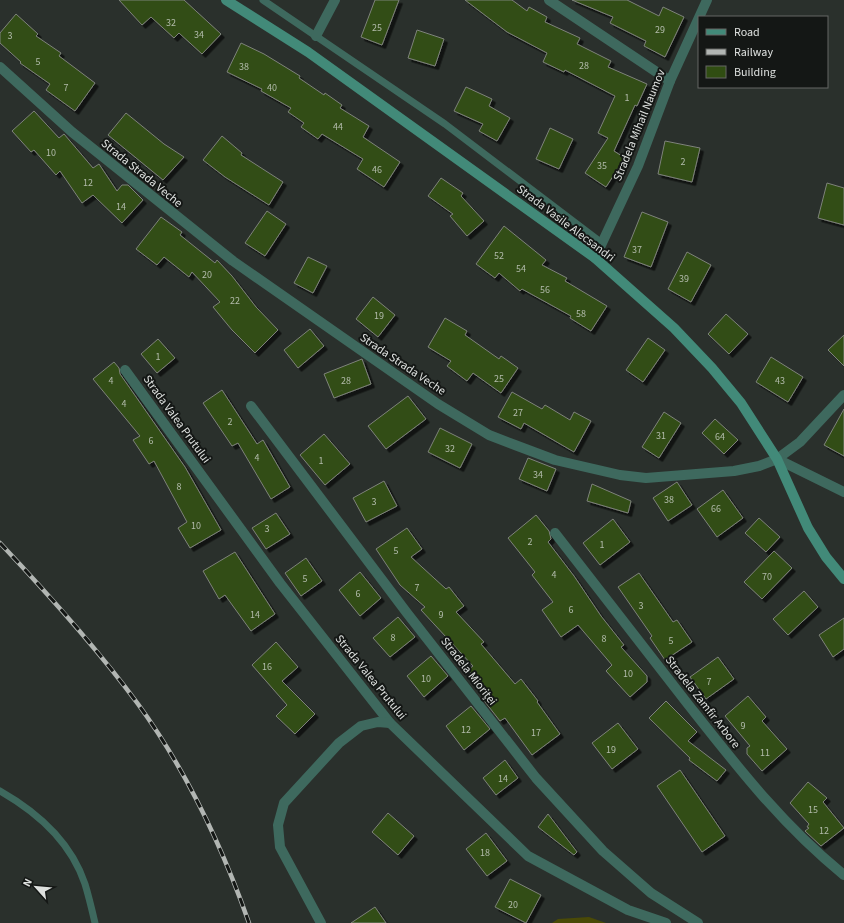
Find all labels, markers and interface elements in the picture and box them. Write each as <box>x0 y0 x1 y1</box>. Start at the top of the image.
house number: 32 <box>166 16 176 30</box>
legend <box>698 16 828 88</box>
house number: 25 <box>372 21 382 35</box>
house number: 29 <box>655 23 665 37</box>
text: Road <box>734 24 760 41</box>
house number: 34 <box>194 28 204 42</box>
house number: 3 <box>8 29 13 43</box>
text: Railway <box>734 44 773 61</box>
house number: 5 <box>36 55 41 69</box>
house number: 28 <box>579 59 589 73</box>
house number: 38 <box>239 60 249 74</box>
text: Building <box>734 64 776 81</box>
street label: Stradela Mihail Naumov <box>609 66 670 184</box>
house number: 7 <box>64 81 69 95</box>
house number: 40 <box>267 81 277 95</box>
house number: 1 <box>625 91 630 105</box>
house number: 44 <box>333 120 343 134</box>
street label: Strada Strada Veche <box>97 135 186 212</box>
house number: 10 <box>46 146 56 160</box>
house number: 2 <box>681 155 686 169</box>
house number: 35 <box>597 159 607 173</box>
house number: 46 <box>372 163 382 177</box>
house number: 12 <box>83 176 93 190</box>
street label: Strada Vasile Alecsandri <box>513 181 618 266</box>
house number: 14 <box>116 200 126 214</box>
house number: 37 <box>632 243 642 257</box>
house number: 52 <box>494 249 504 263</box>
house number: 54 <box>516 262 526 276</box>
house number: 20 <box>202 268 212 282</box>
house number: 39 <box>679 272 689 286</box>
house number: 56 <box>540 283 550 297</box>
house number: 22 <box>230 294 240 308</box>
house number: 58 <box>576 307 586 321</box>
house number: 19 <box>374 309 384 323</box>
street label: Strada Strada Veche <box>356 329 449 400</box>
house number: 1 <box>156 350 161 364</box>
street label: Strada Valea Prutului <box>139 372 214 467</box>
house number: 25 <box>494 372 504 386</box>
house number: 4 <box>109 374 114 388</box>
house number: 28 <box>341 374 351 388</box>
house number: 43 <box>775 374 785 388</box>
house number: 4 <box>122 397 127 411</box>
house number: 27 <box>513 406 523 420</box>
house number: 2 <box>228 415 233 429</box>
house number: 31 <box>656 429 666 443</box>
house number: 64 <box>715 430 725 444</box>
house number: 6 <box>149 434 154 448</box>
house number: 32 <box>445 442 455 456</box>
house number: 4 <box>255 451 260 465</box>
house number: 1 <box>319 454 324 468</box>
house number: 34 <box>533 468 543 482</box>
house number: 8 <box>177 480 182 494</box>
house number: 38 <box>664 493 674 507</box>
house number: 3 <box>372 495 377 509</box>
house number: 66 <box>711 502 721 516</box>
house number: 10 <box>191 519 201 533</box>
house number: 3 <box>265 522 270 536</box>
house number: 2 <box>528 535 533 549</box>
house number: 1 <box>600 538 605 552</box>
house number: 5 <box>394 544 399 558</box>
house number: 4 <box>552 568 557 582</box>
house number: 70 <box>762 570 772 584</box>
house number: 5 <box>303 572 308 586</box>
house number: 7 <box>415 581 420 595</box>
house number: 6 <box>356 587 361 601</box>
house number: 3 <box>639 599 644 613</box>
house number: 6 <box>569 603 574 617</box>
house number: 14 <box>250 608 260 622</box>
house number: 9 <box>439 608 444 622</box>
street label: Strada Valea Prutului <box>331 631 410 724</box>
house number: 8 <box>391 631 396 645</box>
house number: 8 <box>602 632 607 646</box>
street label: Stradela Mioriței <box>437 634 501 709</box>
house number: 5 <box>669 634 674 648</box>
street label: Stradela Zamfir Arbore <box>661 652 744 752</box>
house number: 16 <box>262 660 272 674</box>
house number: 10 <box>623 667 633 681</box>
house number: 10 <box>421 672 431 686</box>
house number: 7 <box>707 675 712 689</box>
house number: 9 <box>741 719 746 733</box>
house number: 12 <box>461 723 471 737</box>
house number: 17 <box>531 726 541 740</box>
house number: 19 <box>606 743 616 757</box>
house number: 11 <box>760 746 770 760</box>
house number: 14 <box>498 772 508 786</box>
house number: 15 <box>808 803 818 817</box>
house number: 12 <box>819 824 829 838</box>
house number: 18 <box>480 846 490 860</box>
north arrow <box>16 867 56 907</box>
text: N <box>19 876 36 889</box>
house number: 20 <box>508 898 518 912</box>

